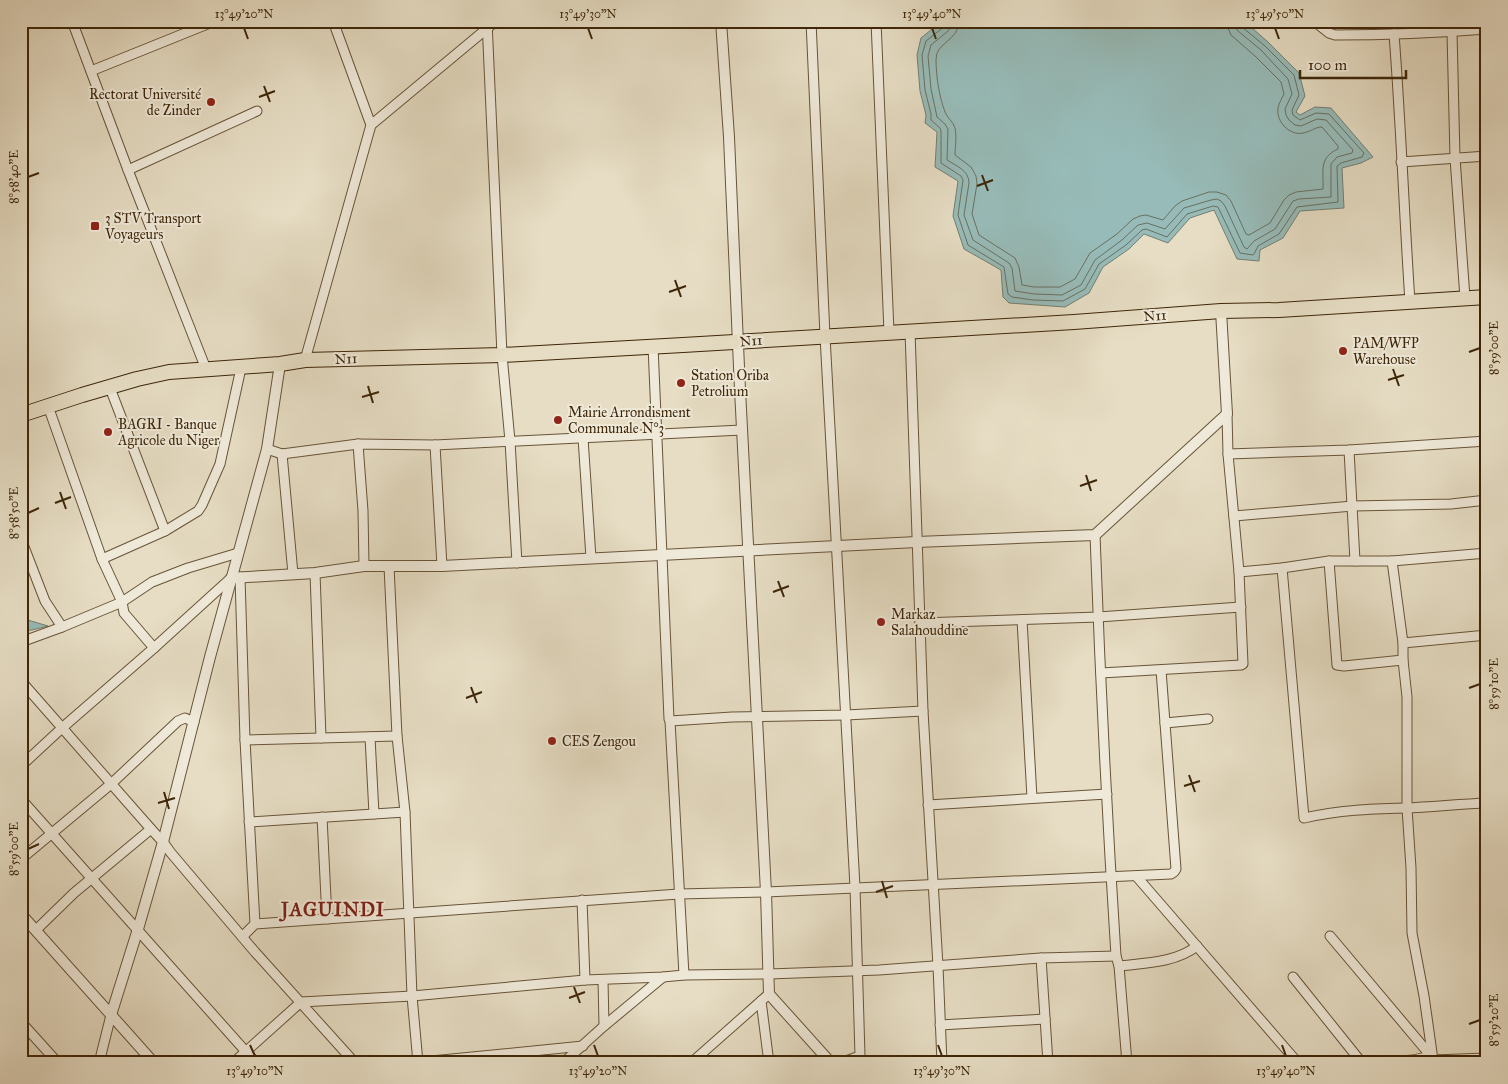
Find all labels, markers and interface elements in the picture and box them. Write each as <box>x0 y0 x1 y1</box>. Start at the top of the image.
text: 13°49'20"N <box>215 7 273 21</box>
text: 13°49'30"N <box>559 7 617 21</box>
text: 13°49'40"N <box>902 7 962 21</box>
text: 13°49'50"N <box>1246 7 1304 21</box>
scale bar <box>1300 48 1407 80</box>
text: 100 m <box>1308 56 1348 74</box>
place label: Rectorat Université de Zinder <box>89 86 202 119</box>
marker: Rectorat Université de Zinder <box>205 96 217 108</box>
text: 8°58'40"E <box>7 150 21 204</box>
place label: 3 STV Transport Voyageurs <box>104 210 202 243</box>
marker: 3 STV Transport Voyageurs <box>89 220 101 232</box>
street label: N11 <box>1143 307 1167 325</box>
text: 8°59'00"E <box>1487 321 1501 375</box>
street label: N11 <box>739 331 764 350</box>
place label: PAM/WFP Warehouse <box>1353 335 1419 368</box>
marker: PAM/WFP Warehouse <box>1337 345 1349 357</box>
street label: N11 <box>334 350 358 368</box>
place label: Station Oriba Petrolium <box>691 367 769 400</box>
marker: Station Oriba Petrolium <box>675 377 687 389</box>
place label: Mairie Arrondisment Communale N°3 <box>568 404 691 437</box>
marker: Mairie Arrondisment Communale N°3 <box>552 414 564 426</box>
place label: BAGRI - Banque Agricole du Niger <box>117 416 220 449</box>
marker: BAGRI - Banque Agricole du Niger <box>102 426 114 438</box>
text: 8°58'50"E <box>7 486 21 539</box>
place label: Markaz Salahouddine <box>891 606 968 639</box>
marker: Markaz Salahouddine <box>875 616 887 628</box>
text: 8°59'10"E <box>1487 658 1501 710</box>
place label: CES Zengou <box>562 733 636 750</box>
marker: CES Zengou <box>546 735 558 747</box>
text: 8°59'00"E <box>7 822 21 876</box>
district label: JAGUINDI <box>278 898 385 922</box>
text: 8°59'20"E <box>1487 993 1501 1046</box>
text: 13°49'10"N <box>226 1064 284 1078</box>
text: 13°49'20"N <box>569 1064 627 1078</box>
text: 13°49'30"N <box>913 1064 971 1078</box>
text: 13°49'40"N <box>1256 1064 1316 1078</box>

